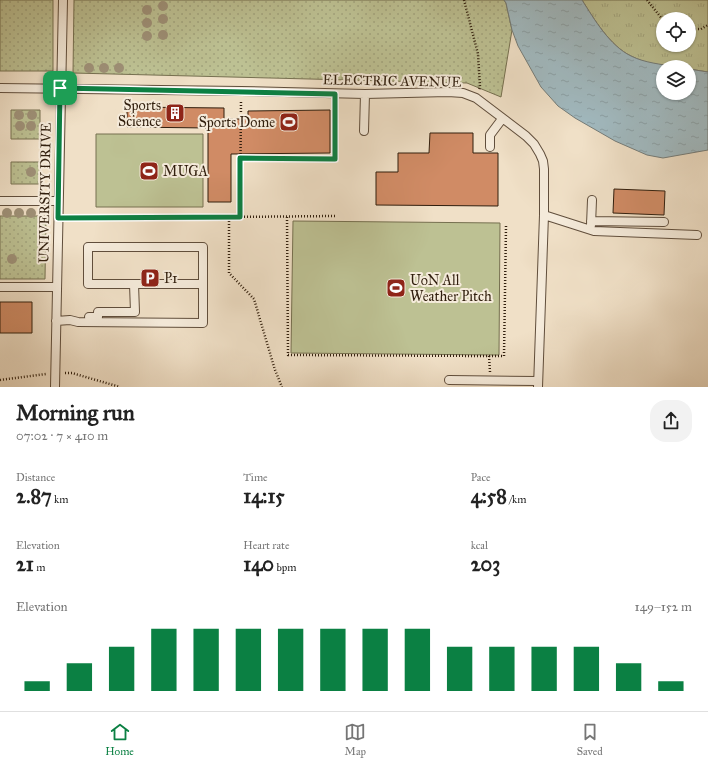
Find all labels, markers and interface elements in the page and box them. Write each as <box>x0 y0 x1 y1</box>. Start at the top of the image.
map controls <box>656 12 696 100</box>
button: locate <box>656 12 696 52</box>
button: layers <box>656 60 696 100</box>
pin <box>43 71 77 105</box>
street label: ELECTRIC AVENUE <box>322 71 462 91</box>
icon: arrive <box>49 77 71 99</box>
place label: Sports Science <box>118 97 161 130</box>
building icon: Sports Science <box>164 102 186 124</box>
sports icon: Sports Dome <box>278 111 300 133</box>
place label: Sports Dome <box>199 114 275 131</box>
street label: UNIVERSITY DRIVE <box>35 123 55 263</box>
sports icon: MUGA <box>138 160 160 182</box>
place label: MUGA <box>163 163 209 180</box>
parking icon: P1 <box>139 267 161 289</box>
place label: P1 <box>164 270 178 287</box>
place label: UoN All Weather Pitch <box>410 272 492 305</box>
sports icon: UoN All Weather Pitch <box>385 277 407 299</box>
text: Morning run <box>16 399 135 426</box>
button: share <box>650 400 692 442</box>
text: 07:02 · 7 × 410 m <box>16 428 108 444</box>
text: Distance <box>16 471 55 484</box>
text: Time <box>243 471 268 484</box>
text: Pace <box>471 471 491 484</box>
text: 2.87 <box>16 484 52 508</box>
text: 14:15 <box>243 484 284 508</box>
text: 4:58 <box>471 484 507 508</box>
text: km <box>52 493 68 506</box>
text: /km <box>507 493 526 506</box>
text: Elevation <box>16 539 60 552</box>
text: Heart rate <box>243 539 290 552</box>
text: kcal <box>471 539 488 552</box>
text: 21 <box>16 552 34 576</box>
text: 140 <box>243 552 274 576</box>
text: 203 <box>471 552 500 576</box>
text: m <box>34 561 45 574</box>
text: bpm <box>274 561 296 574</box>
text: Elevation <box>16 599 68 615</box>
text: 149–152 m <box>635 599 692 615</box>
tab: Home <box>105 721 134 758</box>
tab: Map <box>344 721 366 758</box>
tab: Saved <box>577 721 603 758</box>

